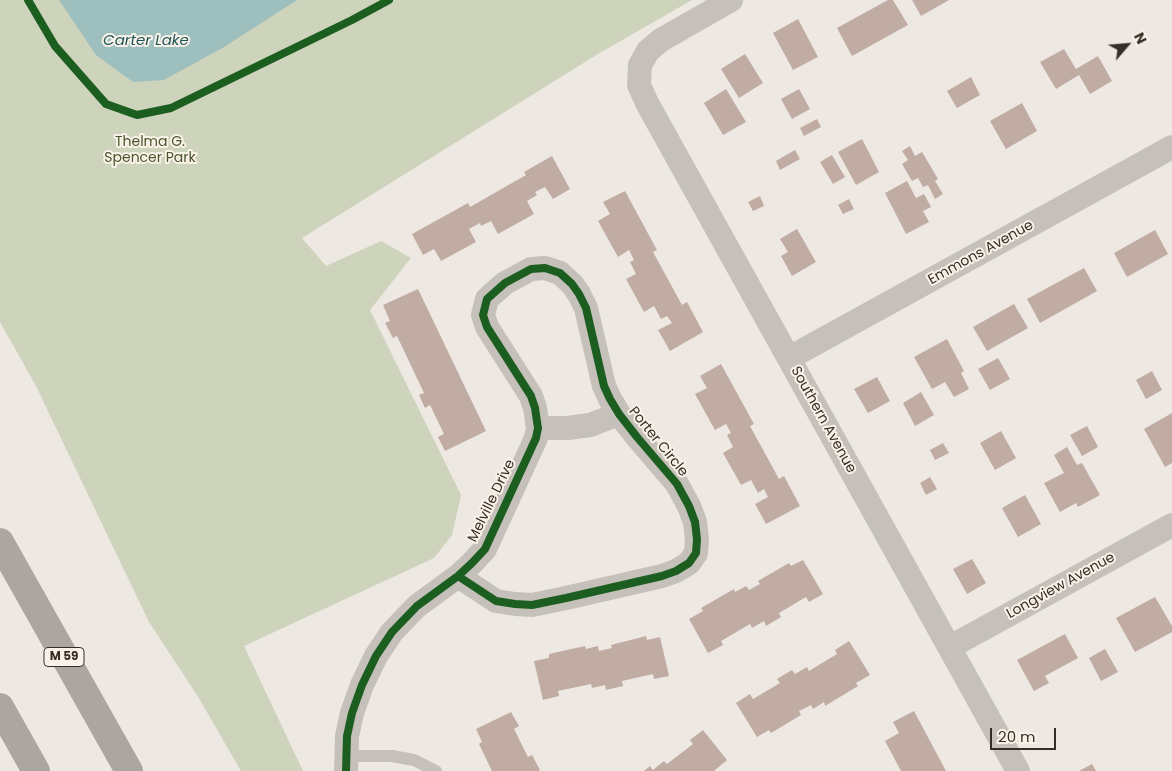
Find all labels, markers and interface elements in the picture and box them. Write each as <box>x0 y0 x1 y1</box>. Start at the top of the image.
north arrow <box>1102 20 1152 70</box>
text: N <box>1129 29 1152 47</box>
water label: Carter Lake <box>103 32 189 50</box>
park label: Thelma G. Spencer Park <box>104 134 196 166</box>
street label: Emmons Avenue <box>926 217 1036 289</box>
street label: Southern Avenue <box>787 364 859 476</box>
street label: Porter Circle <box>625 404 691 480</box>
street label: Melville Drive <box>465 457 519 545</box>
street label: Longview Avenue <box>1004 549 1118 623</box>
road number: M 59 <box>44 648 84 666</box>
scale bar <box>992 718 1058 750</box>
text: 20 m <box>998 726 1036 747</box>

